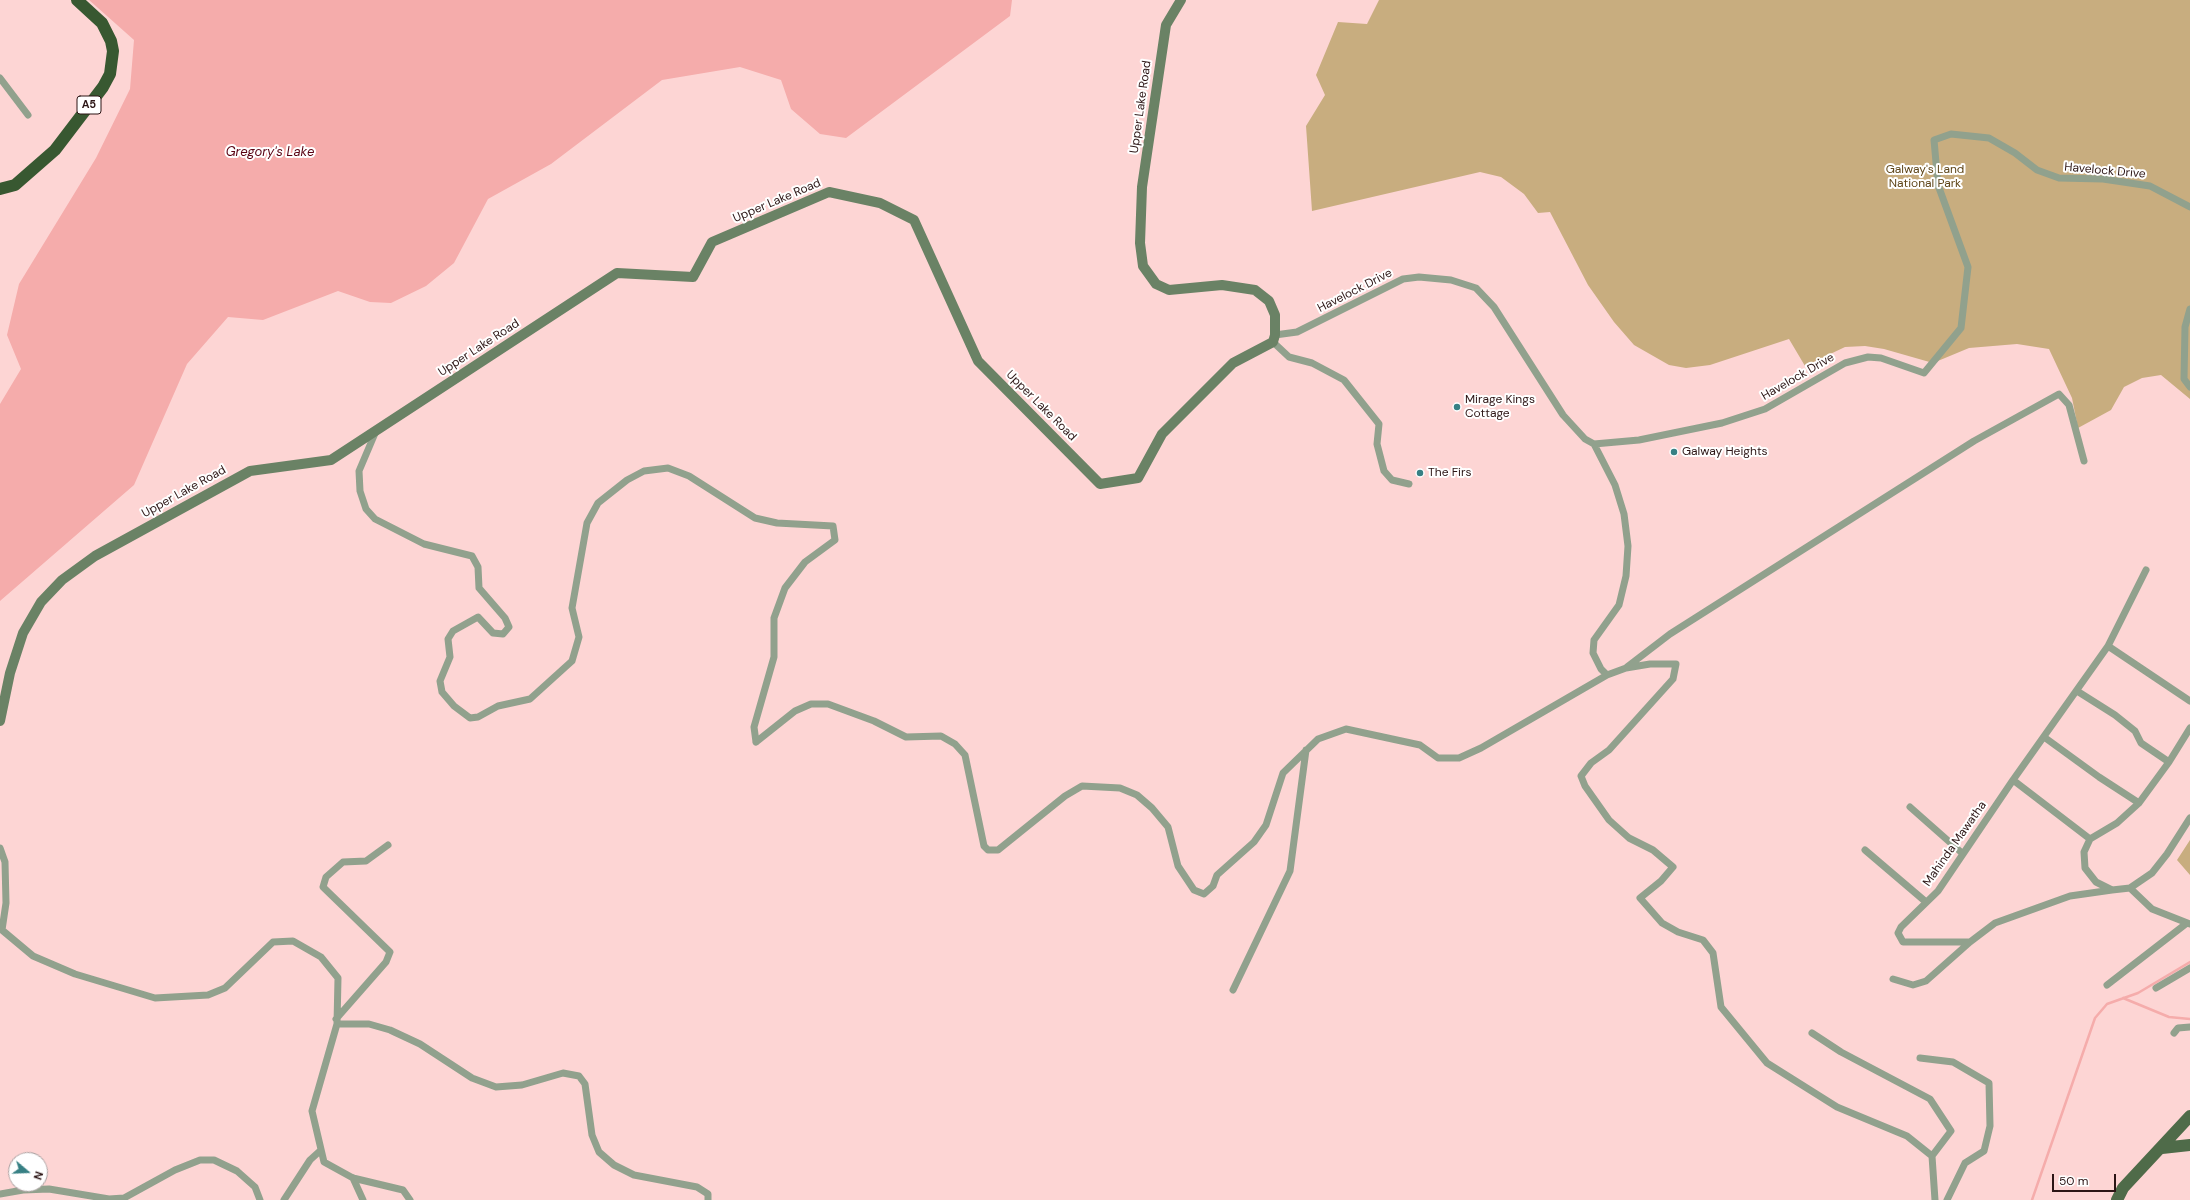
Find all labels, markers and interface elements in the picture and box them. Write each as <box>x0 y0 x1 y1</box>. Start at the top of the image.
street label: Upper Lake Road <box>1127 60 1155 154</box>
road number: A5 <box>77 96 101 114</box>
water label: Gregory's Lake <box>226 145 314 161</box>
street label: Havelock Drive <box>2064 160 2146 182</box>
park label: Galway's Land National Park <box>1886 163 1964 191</box>
street label: Upper Lake Road <box>731 176 823 226</box>
street label: Havelock Drive <box>1315 266 1395 316</box>
street label: Upper Lake Road <box>436 316 522 380</box>
street label: Havelock Drive <box>1759 350 1837 404</box>
street label: Upper Lake Road <box>1003 368 1079 444</box>
place label: Mirage Kings Cottage <box>1465 393 1535 421</box>
marker: Mirage Kings Cottage <box>1452 402 1462 412</box>
place label: Galway Heights <box>1682 445 1768 459</box>
marker: Galway Heights <box>1669 447 1679 457</box>
street label: Upper Lake Road <box>140 463 228 521</box>
place label: The Firs <box>1428 466 1471 480</box>
marker: The Firs <box>1415 468 1425 478</box>
street label: Mahinda Mawatha <box>1920 799 1990 889</box>
north arrow <box>8 1152 48 1192</box>
scale bar <box>2054 1166 2118 1192</box>
text: N <box>30 1170 46 1182</box>
text: 50 m <box>2059 1173 2088 1189</box>

